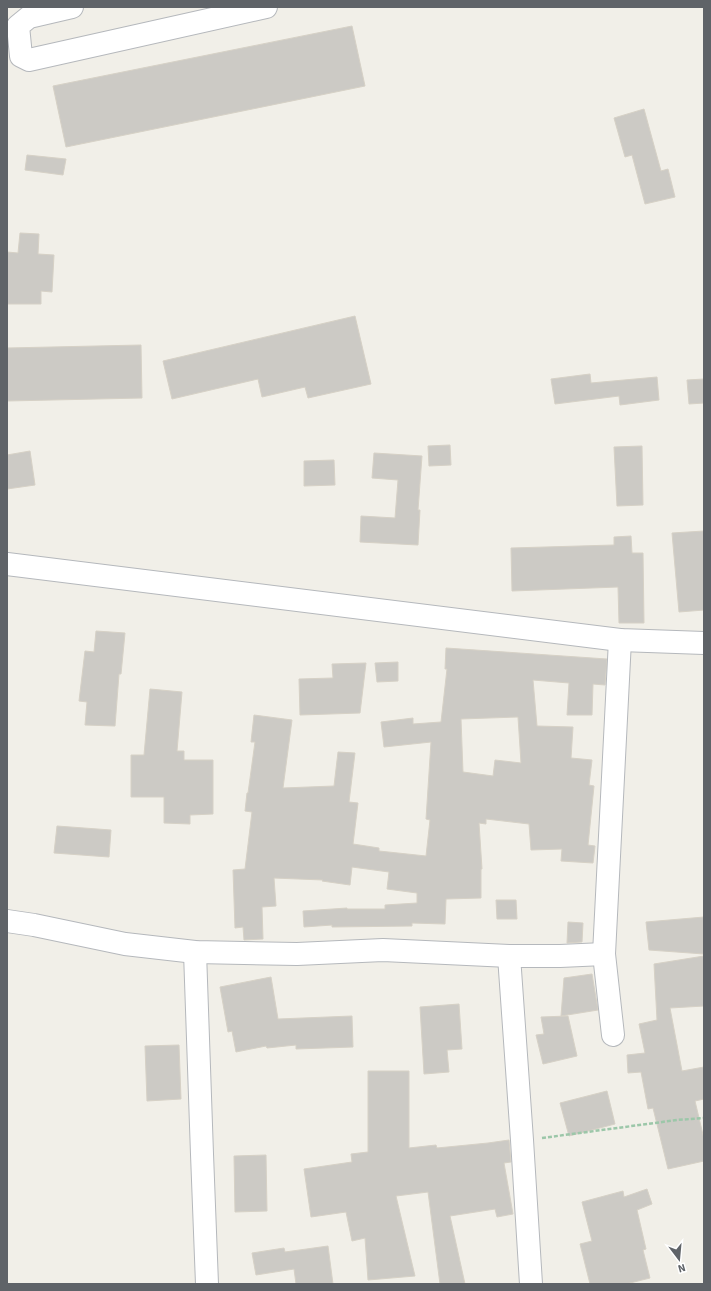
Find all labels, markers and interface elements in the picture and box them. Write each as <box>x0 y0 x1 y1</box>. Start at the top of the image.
north arrow <box>659 1239 699 1279</box>
text: N <box>676 1260 687 1276</box>

